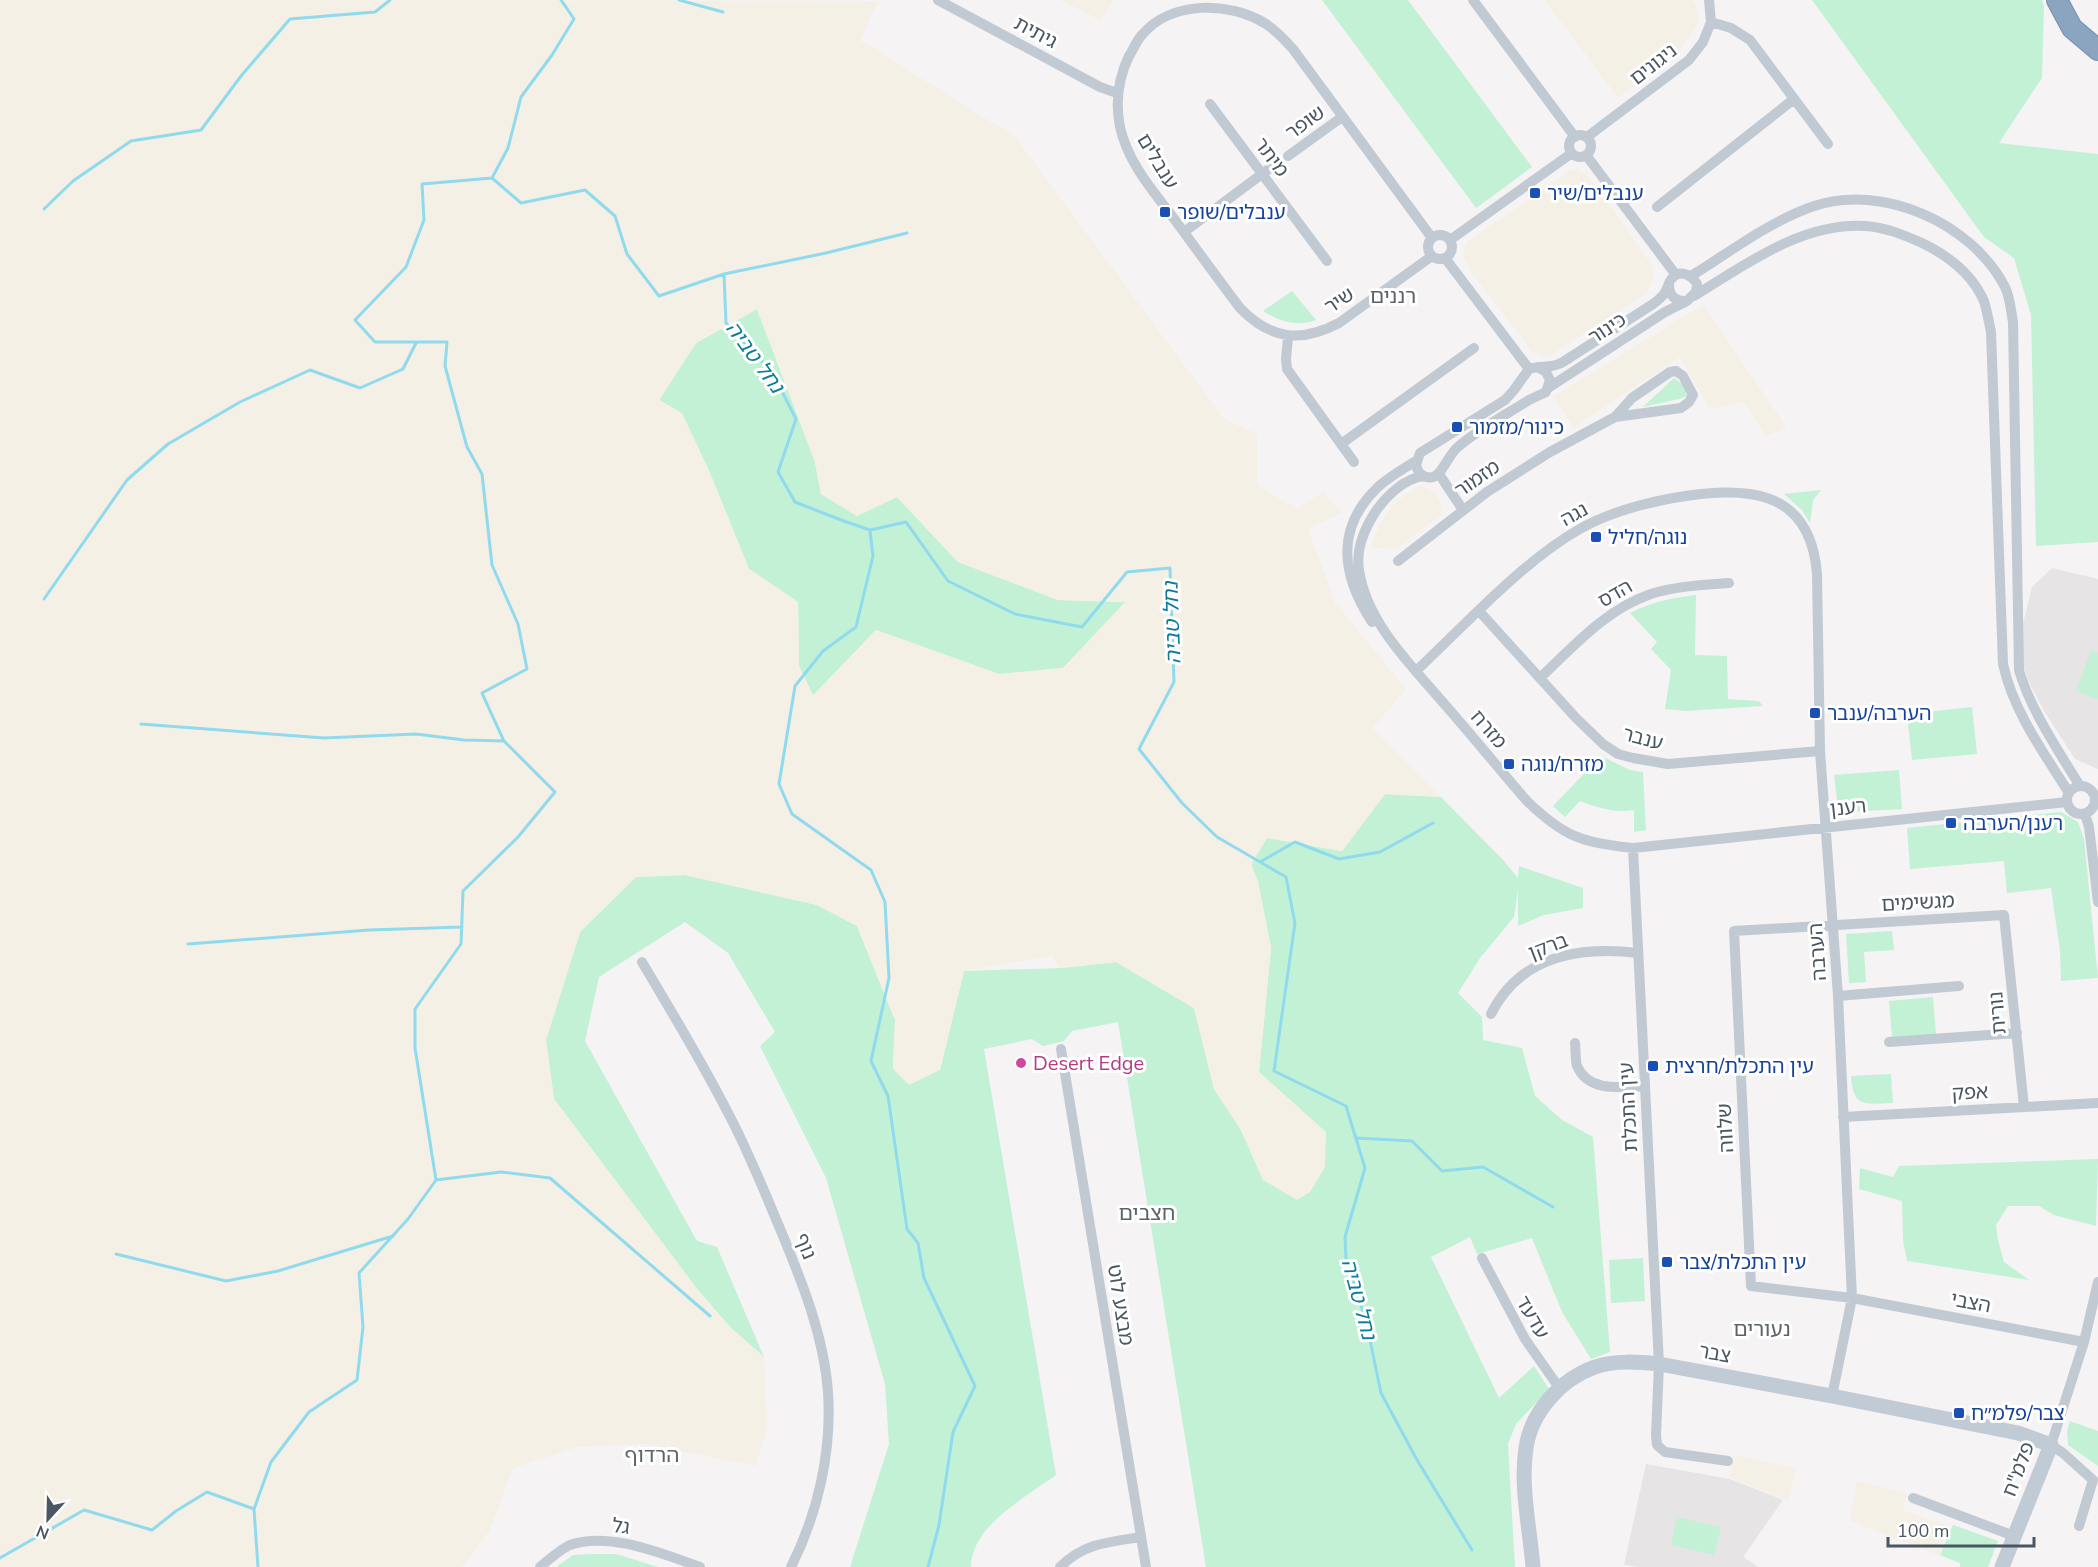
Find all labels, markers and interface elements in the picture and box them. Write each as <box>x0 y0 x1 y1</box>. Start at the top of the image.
street label: גיתית <box>1010 10 1062 55</box>
street label: ניגונים <box>1624 37 1683 91</box>
street label: שופר <box>1280 99 1331 146</box>
street label: ענבלים <box>1130 128 1185 194</box>
street label: מיתר <box>1248 132 1295 183</box>
place label: ענבלים/שיר <box>1547 180 1644 207</box>
marker: ענבלים/שיר <box>1528 186 1542 200</box>
place label: ענבלים/שופר <box>1177 199 1286 226</box>
marker: ענבלים/שופר <box>1158 205 1172 219</box>
street label: שיר <box>1319 281 1359 320</box>
district label: רננים <box>1370 282 1416 310</box>
street label: כינור <box>1583 306 1631 351</box>
water label: נחל טביה <box>719 315 792 400</box>
place label: כינור/מזמור <box>1469 414 1564 441</box>
marker: כינור/מזמור <box>1450 420 1464 434</box>
street label: מזמור <box>1449 453 1505 504</box>
street label: נגה <box>1556 496 1593 533</box>
place label: נוגה/חליל <box>1608 524 1687 551</box>
marker: נוגה/חליל <box>1589 530 1603 544</box>
street label: הדס <box>1593 573 1637 614</box>
water label: נחל טביה <box>1156 579 1187 665</box>
place label: הערבה/ענבר <box>1827 700 1932 727</box>
street label: מזרח <box>1464 704 1513 755</box>
marker: הערבה/ענבר <box>1808 706 1822 720</box>
street label: ענבר <box>1620 720 1666 757</box>
place label: מזרח/נוגה <box>1521 751 1604 778</box>
marker: מזרח/נוגה <box>1502 757 1516 771</box>
street label: רענן <box>1828 792 1868 823</box>
place label: רענן/הערבה <box>1963 810 2063 837</box>
marker: רענן/הערבה <box>1944 816 1958 830</box>
street label: מגשימים <box>1881 887 1955 918</box>
street label: הערבה <box>1802 922 1833 982</box>
street label: ברקן <box>1524 927 1572 966</box>
street label: נורית <box>1982 990 2013 1036</box>
place label: Desert Edge <box>1033 1050 1144 1077</box>
place label: עין התכלת/חרצית <box>1665 1053 1814 1080</box>
marker: Desert Edge <box>1014 1056 1028 1070</box>
marker: עין התכלת/חרצית <box>1646 1059 1660 1073</box>
street label: עין התכלת <box>1613 1061 1644 1152</box>
street label: אפק <box>1951 1078 1989 1107</box>
street label: שלווה <box>1711 1102 1740 1153</box>
district label: חצבים <box>1119 1199 1176 1227</box>
street label: נוף <box>788 1229 823 1263</box>
place label: עין התכלת/צבר <box>1679 1249 1806 1276</box>
marker: עין התכלת/צבר <box>1660 1255 1674 1269</box>
water label: נחל טביה <box>1335 1256 1384 1344</box>
street label: מבצע לוט <box>1101 1263 1140 1347</box>
street label: הצבי <box>1948 1285 1993 1320</box>
street label: עדעד <box>1510 1291 1556 1344</box>
district label: נעורים <box>1733 1315 1791 1343</box>
street label: צבר <box>1697 1337 1733 1370</box>
place label: צבר/פלמ״ח <box>1971 1400 2065 1427</box>
marker: צבר/פלמ״ח <box>1952 1406 1966 1420</box>
street label: פלמ"ח <box>1996 1438 2041 1500</box>
district label: הרדוף <box>625 1441 679 1469</box>
north arrow <box>18 1489 78 1549</box>
scale bar <box>1888 1510 2034 1548</box>
street label: גל <box>610 1512 632 1541</box>
text: 100 m <box>1897 1519 1949 1543</box>
text: N <box>33 1520 52 1544</box>

